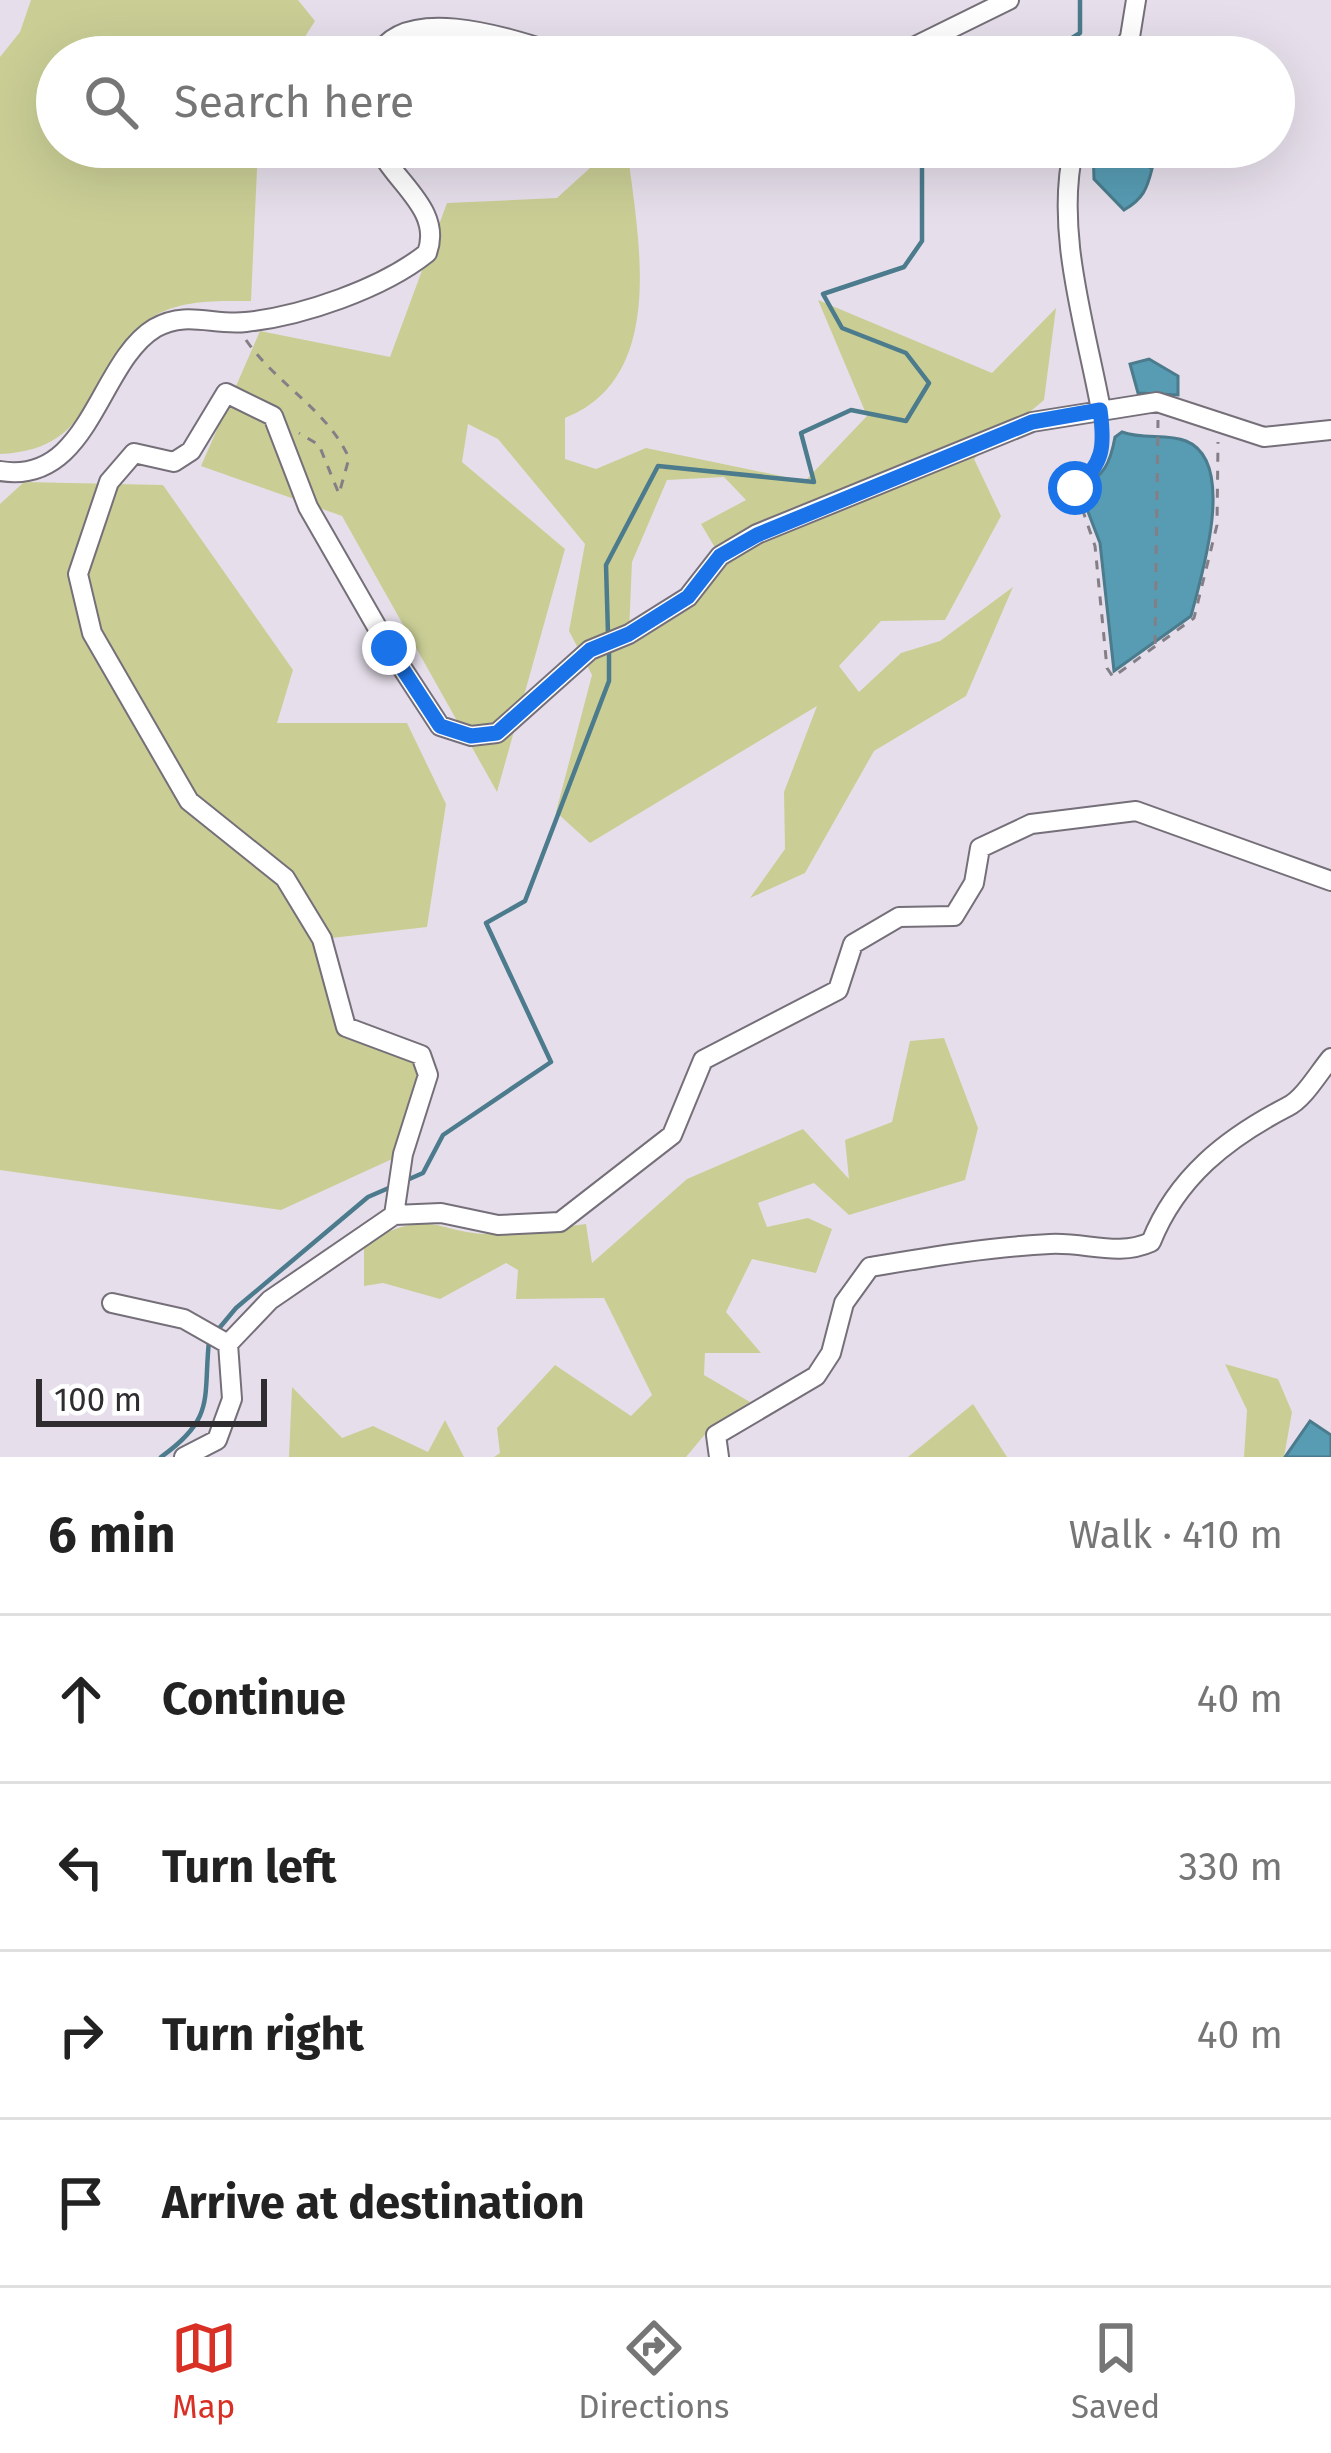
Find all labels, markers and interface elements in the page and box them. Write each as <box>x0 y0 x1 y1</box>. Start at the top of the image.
search box <box>36 36 1295 168</box>
icon: search <box>78 69 144 135</box>
text: Search here <box>174 75 414 129</box>
route start <box>1048 461 1102 515</box>
route end <box>362 621 416 675</box>
scale bar <box>36 1373 267 1426</box>
text: 100 m <box>54 1380 142 1420</box>
text: 6 min <box>48 1504 176 1566</box>
text: Walk · 410 m <box>1069 1512 1283 1558</box>
icon: ahead <box>48 1666 114 1732</box>
text: Continue <box>162 1672 346 1726</box>
text: 40 m <box>1197 1676 1283 1722</box>
icon: left <box>48 1834 114 1900</box>
text: Turn left <box>162 1840 336 1894</box>
text: 330 m <box>1179 1844 1283 1890</box>
icon: right <box>48 2002 114 2068</box>
text: Turn right <box>162 2008 364 2062</box>
text: 40 m <box>1197 2012 1283 2058</box>
icon: arrive <box>48 2170 114 2236</box>
text: Arrive at destination <box>162 2176 585 2230</box>
tab: Map <box>171 2315 237 2427</box>
tab: Directions <box>578 2315 730 2427</box>
tab: Saved <box>1071 2315 1160 2427</box>

